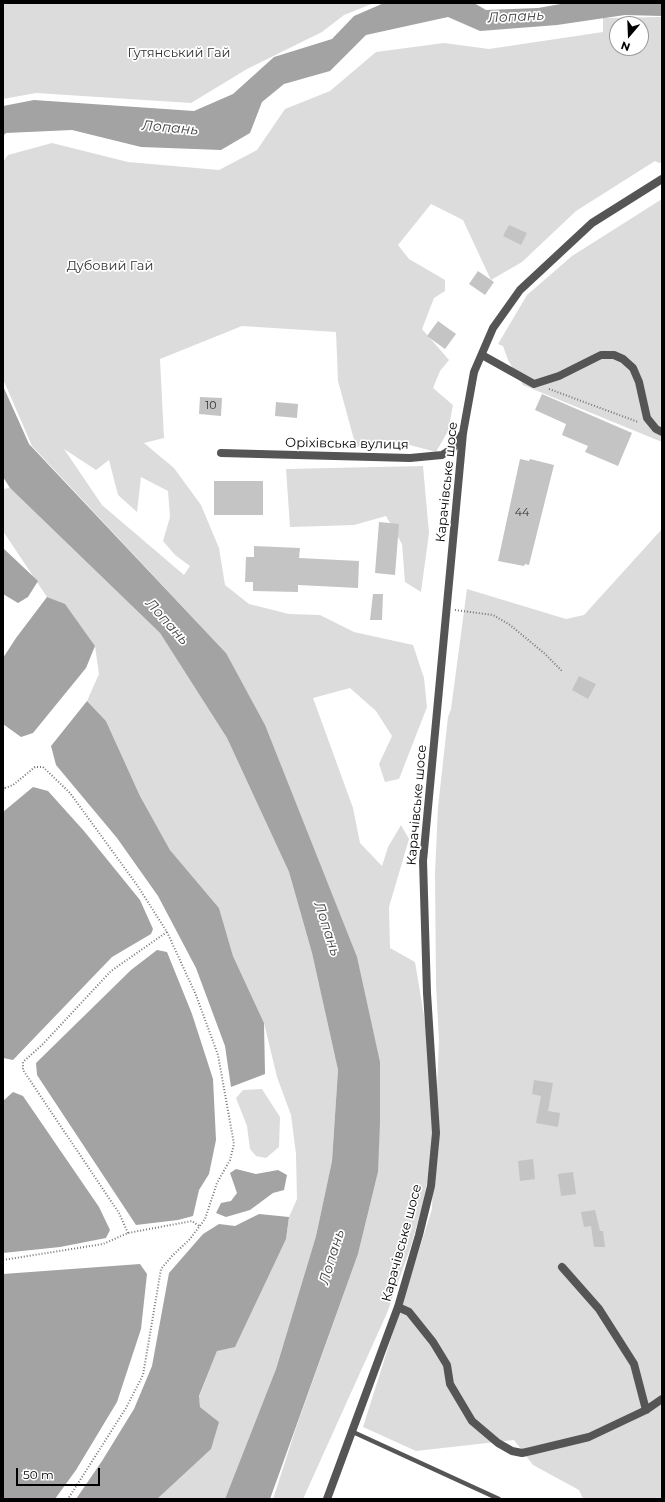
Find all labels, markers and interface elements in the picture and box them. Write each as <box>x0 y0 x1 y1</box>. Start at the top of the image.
water label: Лопань <box>487 7 545 27</box>
north arrow <box>609 16 649 56</box>
text: N <box>619 38 632 54</box>
park label: Гутянський Гай <box>128 45 230 61</box>
water label: Лопань <box>141 117 199 139</box>
park label: Дубовий Гай <box>67 258 153 274</box>
house number: 10 <box>205 399 217 413</box>
street label: Карачівське шосе <box>433 421 461 543</box>
street label: Оріхівська вулиця <box>285 435 409 453</box>
house number: 44 <box>515 506 529 520</box>
water label: Лопань <box>142 595 192 649</box>
street label: Карачівське шосе <box>404 744 430 866</box>
water label: Лопань <box>310 900 344 958</box>
street label: Карачівське шосе <box>379 1182 425 1304</box>
water label: Лопань <box>316 1228 348 1286</box>
scale bar <box>18 1460 102 1486</box>
text: 50 m <box>23 1467 54 1482</box>

